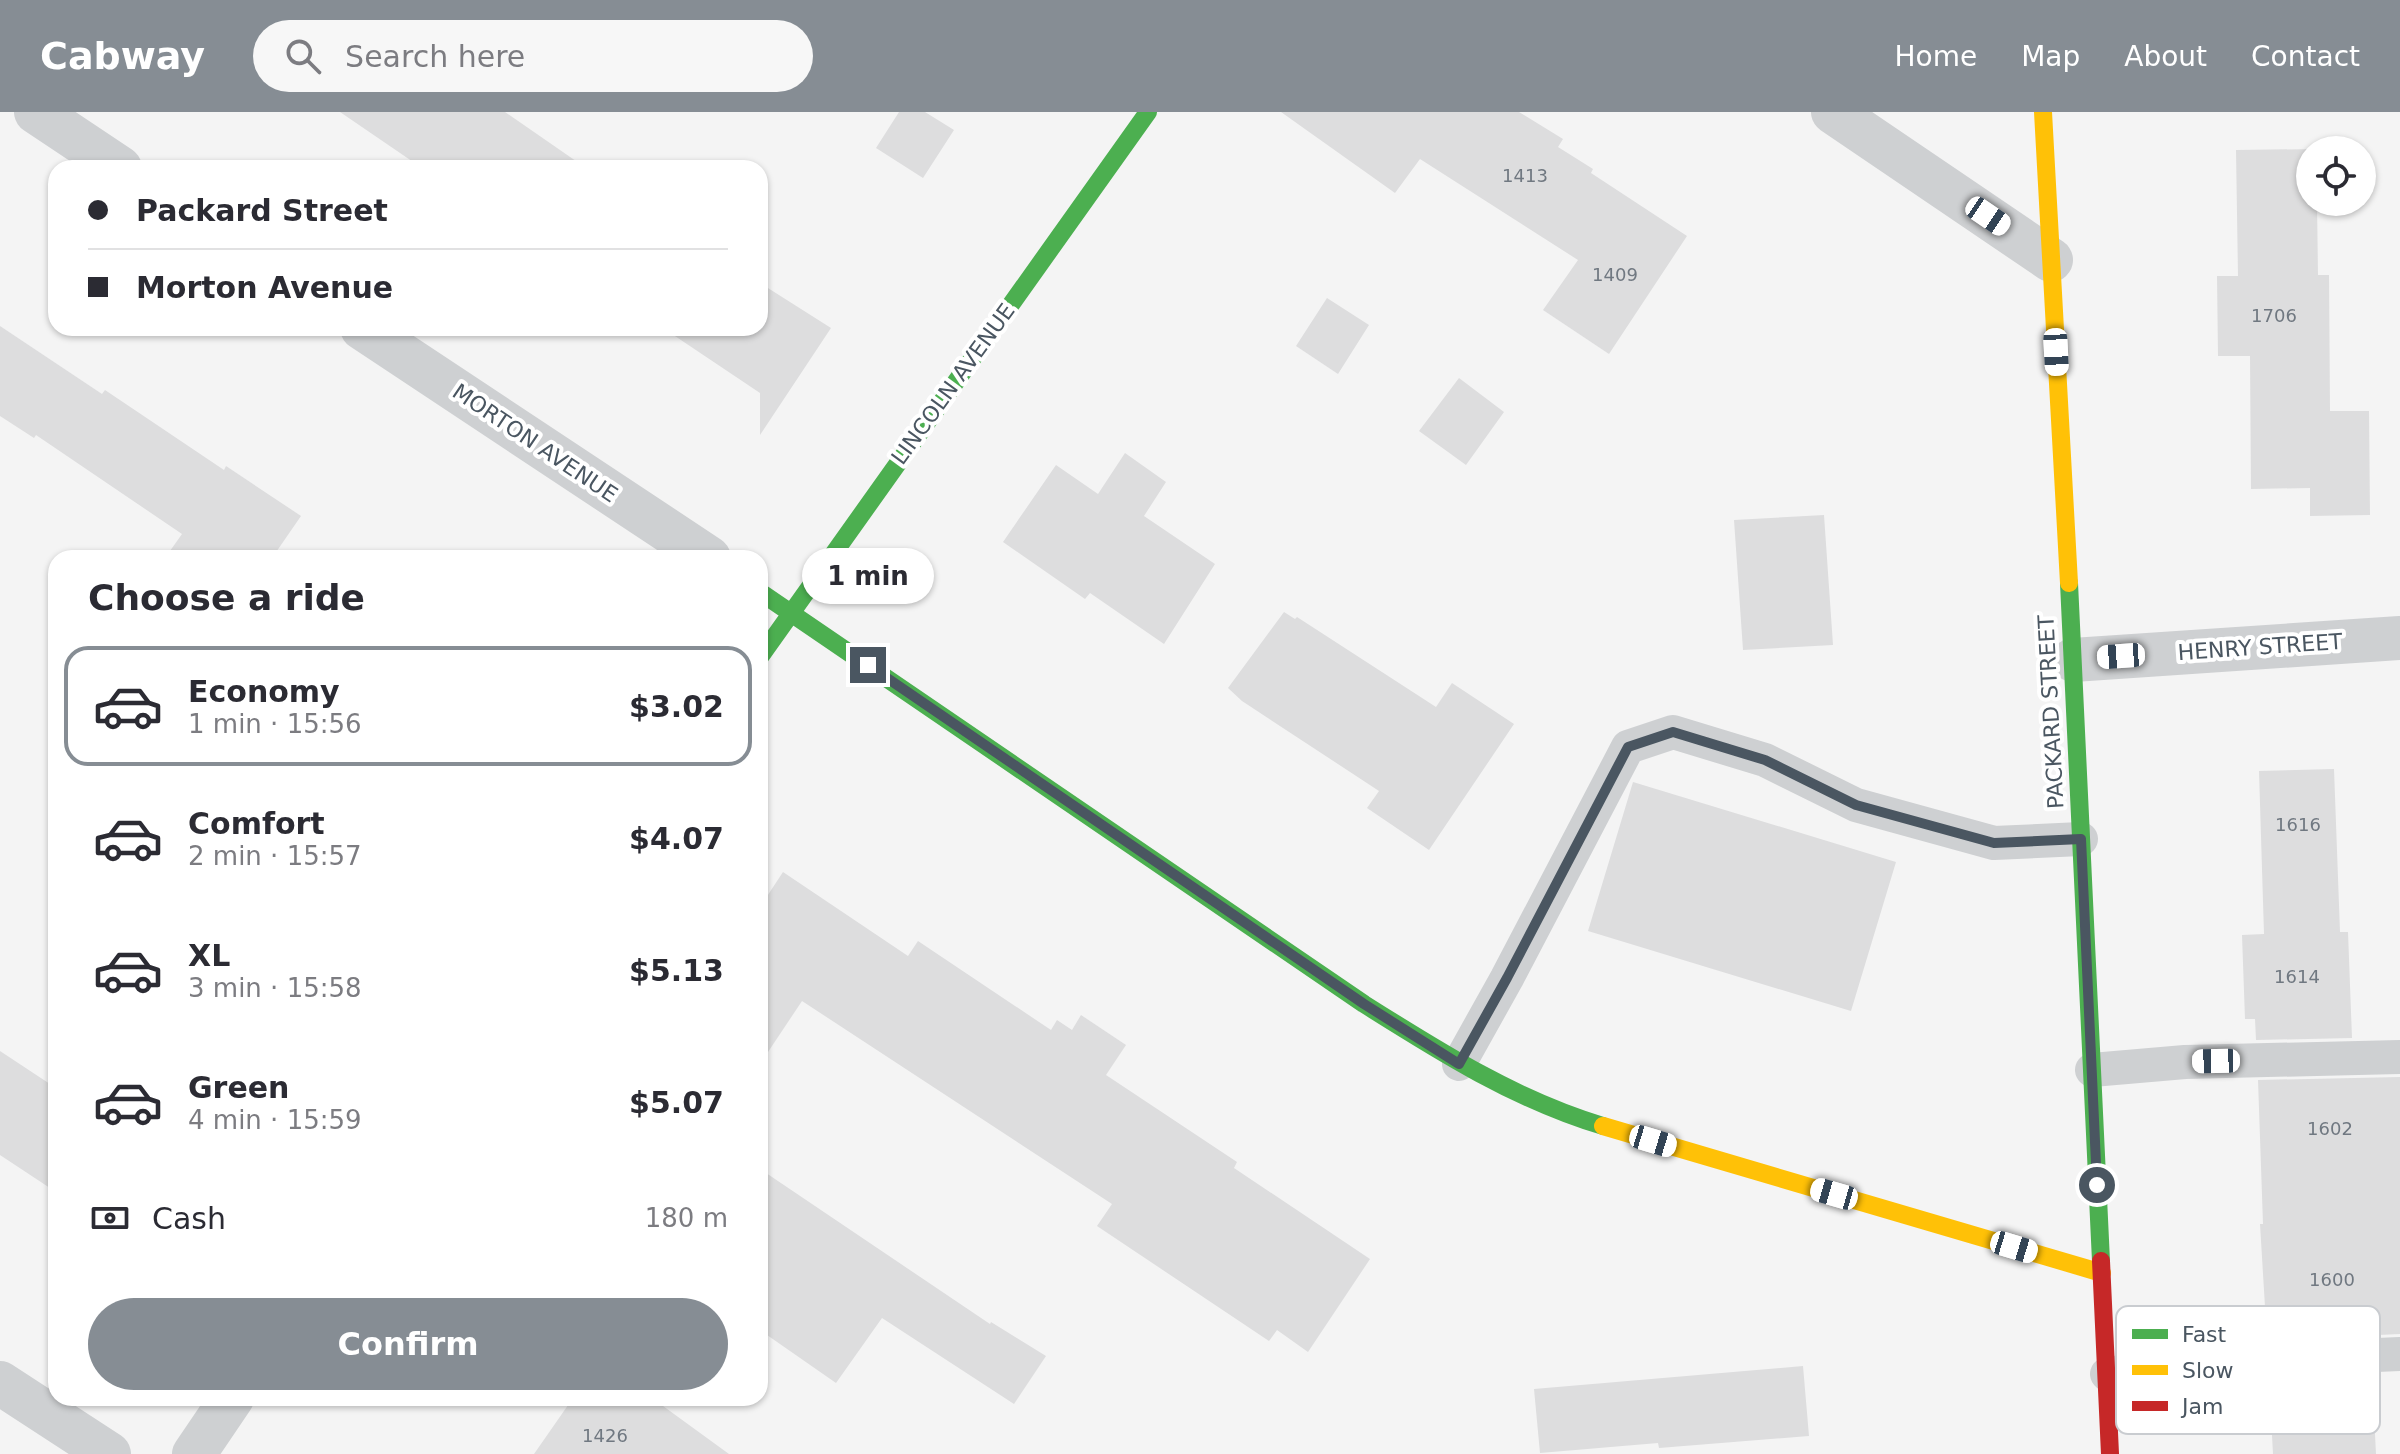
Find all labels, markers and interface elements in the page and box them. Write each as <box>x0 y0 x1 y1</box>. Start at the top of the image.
search box <box>253 20 813 92</box>
text: Cabway <box>40 34 205 78</box>
icon: search <box>281 34 325 78</box>
text: Search here <box>345 39 525 74</box>
text: Home <box>1894 40 1977 73</box>
text: Map <box>2021 40 2080 73</box>
text: About <box>2124 40 2207 73</box>
text: Contact <box>2251 40 2360 73</box>
map controls <box>2296 136 2376 216</box>
button: locate <box>2296 136 2376 216</box>
house number: 1413 <box>1502 165 1548 186</box>
text: Packard Street <box>136 193 388 228</box>
car <box>1961 193 2015 239</box>
house number: 1409 <box>1592 264 1638 285</box>
text: Morton Avenue <box>136 270 393 305</box>
street label: LINCOLN AVENUE <box>886 299 1020 469</box>
house number: 1706 <box>2251 305 2297 326</box>
car <box>2043 327 2069 377</box>
street label: MORTON AVENUE <box>448 379 622 507</box>
callout: 1 min <box>802 549 934 605</box>
text: 1 min <box>827 561 909 591</box>
text: Choose a ride <box>88 577 365 618</box>
street label: PACKARD STREET <box>2033 614 2069 810</box>
street label: HENRY STREET <box>2177 629 2344 665</box>
car <box>2096 642 2146 670</box>
route end <box>850 647 886 683</box>
icon: car <box>92 670 164 742</box>
text: Economy <box>188 674 340 709</box>
text: $3.02 <box>629 689 724 724</box>
text: 1 min · 15:56 <box>188 709 362 739</box>
icon: car <box>92 802 164 874</box>
text: Comfort <box>188 806 325 841</box>
house number: 1616 <box>2275 814 2321 835</box>
text: $4.07 <box>629 821 724 856</box>
text: 2 min · 15:57 <box>188 841 362 871</box>
icon: car <box>92 934 164 1006</box>
text: XL <box>188 938 230 973</box>
text: $5.13 <box>629 953 724 988</box>
house number: 1614 <box>2274 966 2320 987</box>
text: 3 min · 15:58 <box>188 973 362 1003</box>
car <box>2192 1049 2240 1073</box>
icon: car <box>92 1066 164 1138</box>
text: Green <box>188 1070 289 1105</box>
text: $5.07 <box>629 1085 724 1120</box>
text: 4 min · 15:59 <box>188 1105 362 1135</box>
house number: 1602 <box>2307 1118 2353 1139</box>
car <box>1627 1123 1679 1159</box>
route start <box>2079 1167 2115 1203</box>
car <box>1808 1176 1860 1212</box>
icon: cash <box>88 1196 132 1240</box>
text: Cash <box>152 1201 226 1236</box>
text: 180 m <box>645 1203 728 1233</box>
car <box>1988 1229 2040 1265</box>
house number: 1600 <box>2309 1269 2355 1290</box>
button: Confirm <box>88 1298 728 1390</box>
legend <box>2116 1306 2380 1434</box>
text: Fast <box>2182 1322 2227 1347</box>
text: Slow <box>2182 1358 2234 1383</box>
text: Jam <box>2180 1394 2223 1419</box>
house number: 1426 <box>582 1425 628 1446</box>

